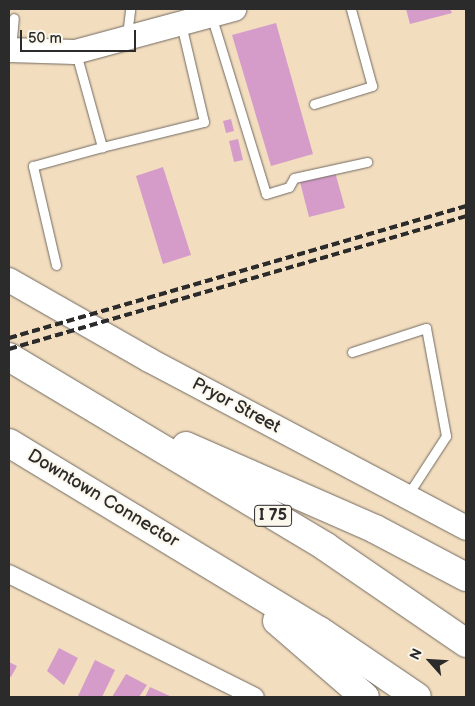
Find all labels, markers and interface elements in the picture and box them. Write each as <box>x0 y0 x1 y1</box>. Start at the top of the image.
scale bar <box>22 20 139 52</box>
text: 50 m <box>28 29 62 48</box>
street label: Pryor Street <box>188 374 284 438</box>
street label: Downtown Connector <box>23 445 183 553</box>
road number: I 75 <box>253 502 293 530</box>
north arrow <box>405 636 455 686</box>
text: N <box>406 646 426 663</box>

